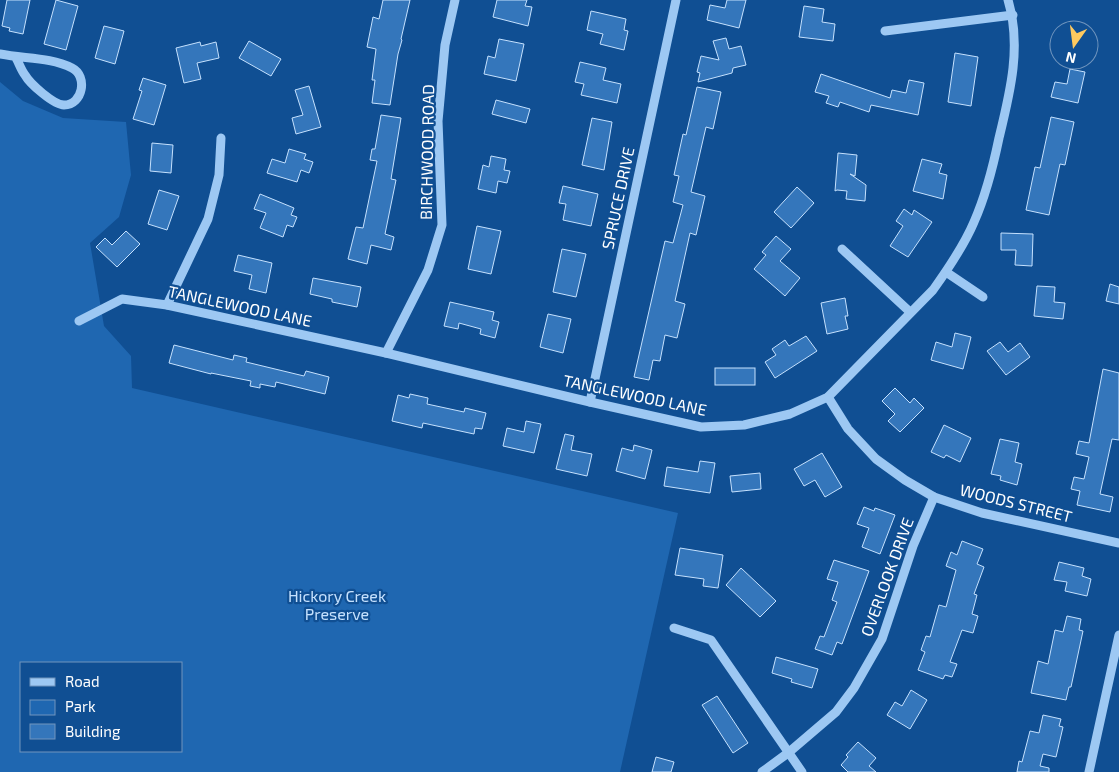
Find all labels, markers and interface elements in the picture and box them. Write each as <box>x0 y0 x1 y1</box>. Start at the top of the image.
north arrow <box>1049 20 1099 70</box>
text: N <box>1064 49 1078 68</box>
street label: BIRCHWOOD ROAD <box>416 84 437 220</box>
street label: SPRUCE DRIVE <box>597 145 638 251</box>
street label: TANGLEWOOD LANE <box>167 281 314 330</box>
street label: TANGLEWOOD LANE <box>562 370 709 419</box>
street label: WOODS STREET <box>958 479 1074 526</box>
street label: OVERLOOK DRIVE <box>856 515 917 639</box>
park label: Hickory Creek Preserve <box>288 586 386 623</box>
legend <box>20 662 182 752</box>
text: Road <box>65 672 100 690</box>
text: Park <box>65 697 96 715</box>
text: Building <box>65 722 121 740</box>

